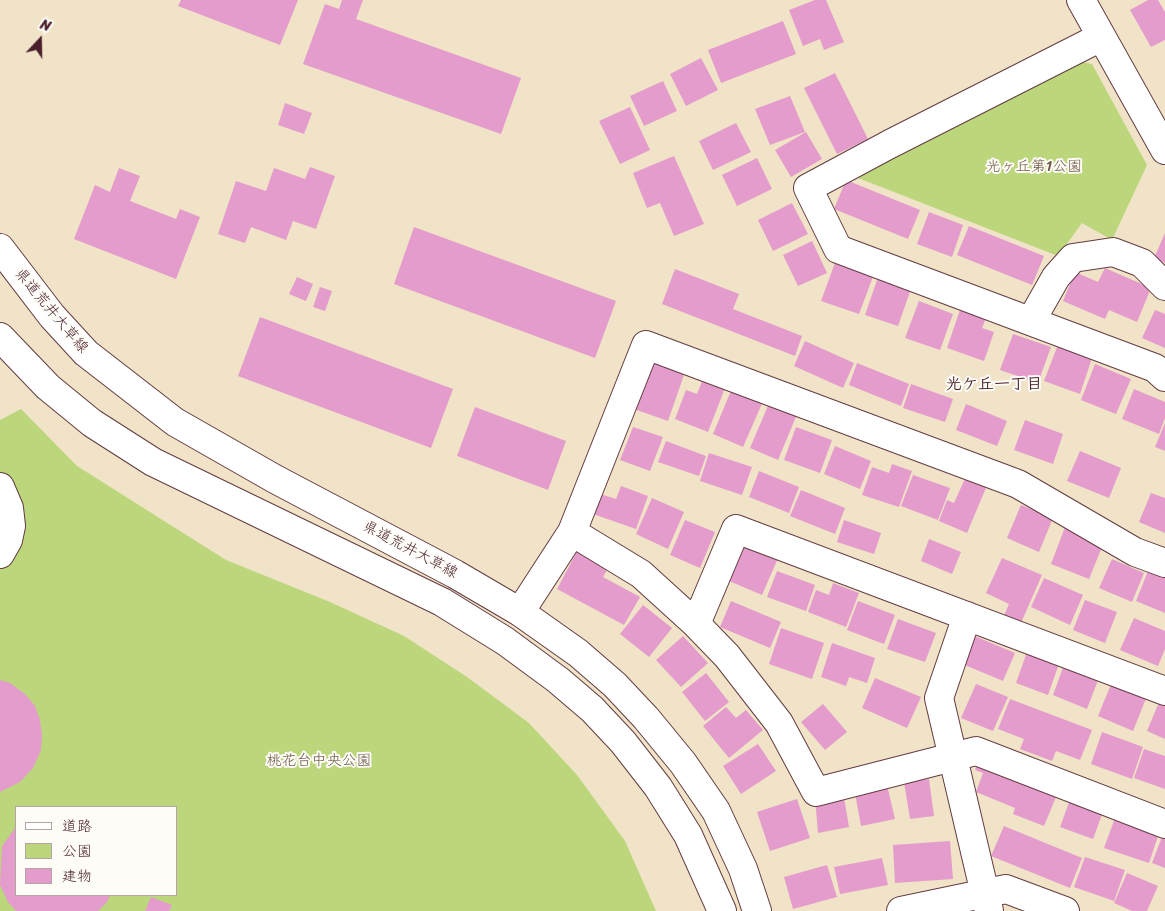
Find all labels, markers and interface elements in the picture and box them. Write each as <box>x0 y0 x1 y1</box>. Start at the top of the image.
text: N <box>37 12 55 39</box>
north arrow <box>15 15 65 65</box>
park label: 光ヶ丘第1公園 <box>986 158 1082 176</box>
street label: 県道荒井大草線 <box>10 265 92 357</box>
district label: 光ケ丘一丁目 <box>946 375 1042 395</box>
street label: 県道荒井大草線 <box>359 517 461 583</box>
park label: 桃花台中央公園 <box>267 752 371 770</box>
legend <box>15 806 178 896</box>
text: 道路 <box>62 813 92 839</box>
text: 公園 <box>62 838 92 864</box>
text: 建物 <box>62 863 92 889</box>

